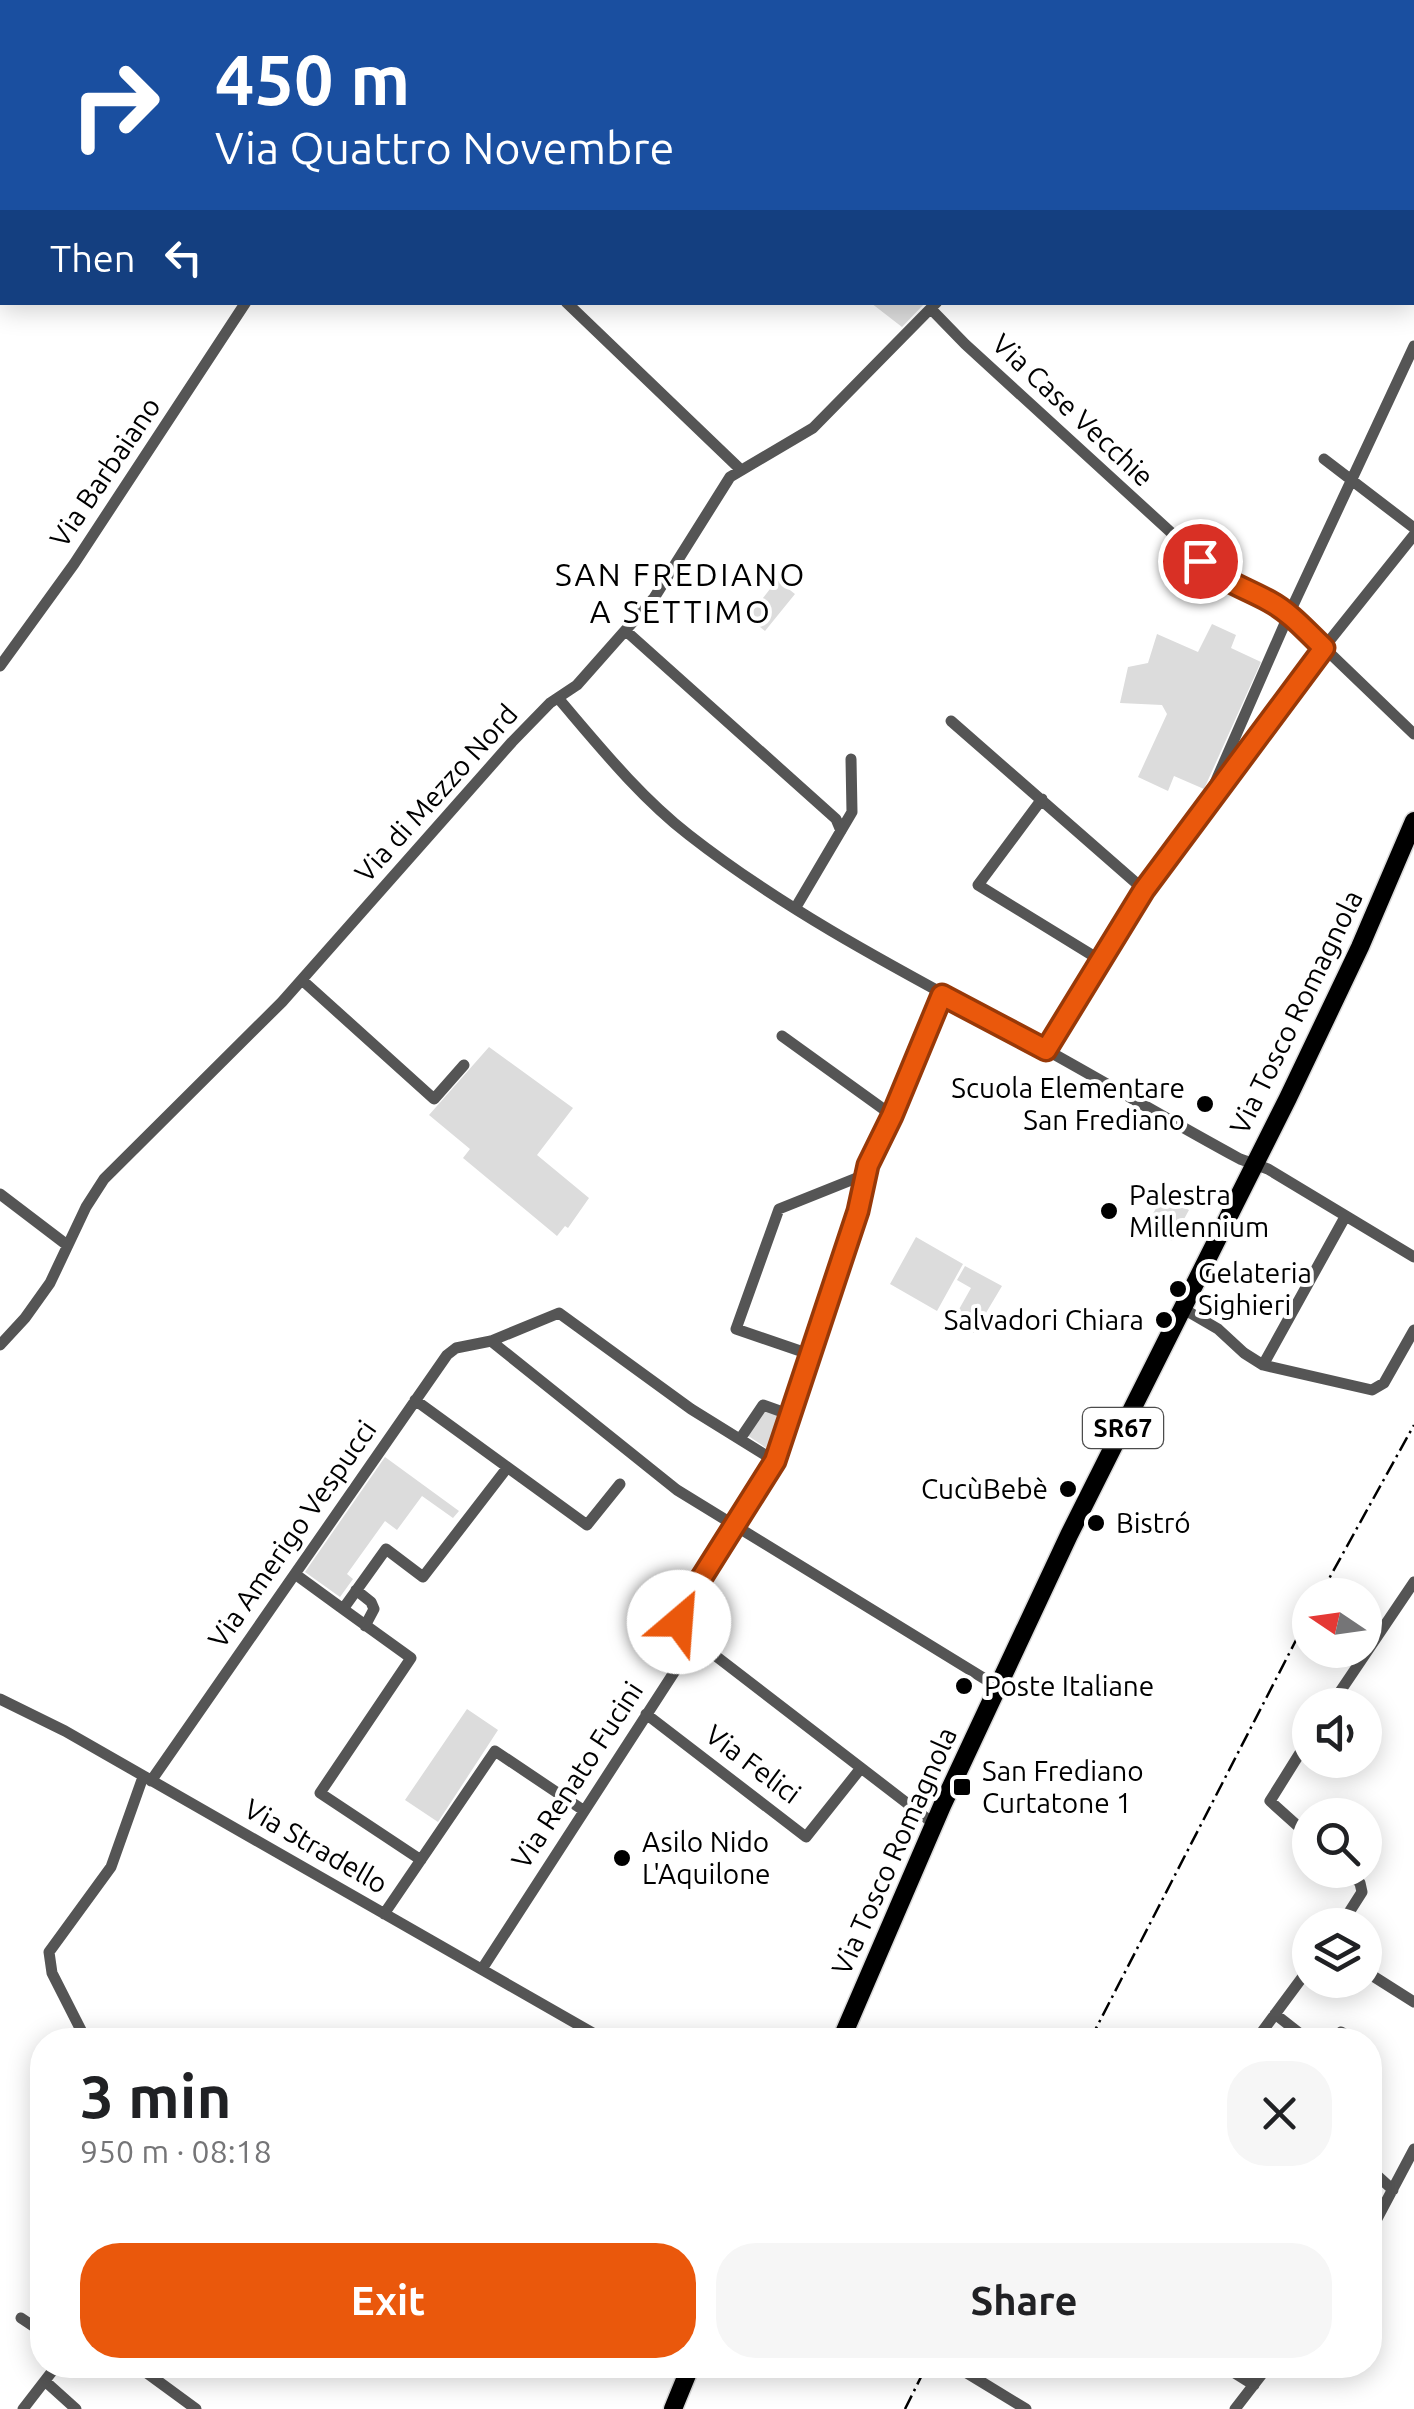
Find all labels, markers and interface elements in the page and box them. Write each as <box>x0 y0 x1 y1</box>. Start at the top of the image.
icon: right <box>50 40 180 170</box>
text: 450 m <box>215 40 410 118</box>
text: Via Quattro Novembre <box>215 122 674 173</box>
icon: left <box>156 230 211 285</box>
text: Then <box>50 237 136 279</box>
street label: Via Case Vecchie <box>987 327 1160 492</box>
street label: Via Barbaiano <box>43 391 166 552</box>
pin <box>1158 519 1243 604</box>
icon: arrive <box>1173 534 1228 589</box>
district label: SAN FREDIANO A SETTIMO <box>555 556 807 629</box>
street label: Via di Mezzo Nord <box>348 698 523 887</box>
street label: Via Tosco Romagnola <box>1223 885 1368 1139</box>
place label: Scuola Elementare San Frediano <box>951 1072 1185 1135</box>
marker: Scuola Elementare San Frediano <box>1194 1093 1216 1115</box>
place label: Palestra Millennium <box>1129 1179 1269 1242</box>
marker: Palestra Millennium <box>1098 1200 1120 1222</box>
place label: Gelateria Sighieri <box>1198 1257 1312 1320</box>
marker: Gelateria Sighieri <box>1167 1278 1189 1300</box>
place label: Salvadori Chiara <box>944 1304 1144 1335</box>
marker: Salvadori Chiara <box>1153 1309 1175 1331</box>
road number: SR67 <box>1083 1408 1163 1448</box>
street label: Via Amerigo Vespucci <box>201 1414 382 1653</box>
place label: CucùBebè <box>921 1473 1048 1504</box>
marker: CucùBebè <box>1057 1478 1079 1500</box>
place label: Bistró <box>1116 1507 1191 1538</box>
marker: Bistró <box>1085 1512 1107 1534</box>
position arrow <box>627 1570 731 1674</box>
north arrow <box>1292 1578 1382 1668</box>
map controls <box>1292 1578 1382 1998</box>
place label: Poste Italiane <box>984 1670 1154 1701</box>
marker: Poste Italiane <box>953 1675 975 1697</box>
street label: Via Renato Fucini <box>505 1676 648 1874</box>
button: sound <box>1292 1688 1382 1778</box>
street label: Via Felici <box>700 1718 807 1809</box>
street label: Via Tosco Romagnola <box>825 1722 962 1979</box>
place label: San Frediano Curtatone 1 <box>982 1755 1144 1818</box>
marker: San Frediano Curtatone 1 <box>951 1776 973 1798</box>
street label: Via Stradello <box>239 1792 393 1899</box>
button: search <box>1292 1798 1382 1888</box>
place label: Asilo Nido L'Aquilone <box>642 1826 771 1889</box>
marker: Asilo Nido L'Aquilone <box>611 1847 633 1869</box>
button: layers <box>1292 1908 1382 1998</box>
button: close <box>1227 2061 1332 2166</box>
text: 3 min <box>80 2062 232 2129</box>
text: 950 m · 08:18 <box>80 2133 272 2169</box>
button: Exit <box>80 2243 696 2358</box>
button: Share <box>716 2243 1332 2358</box>

